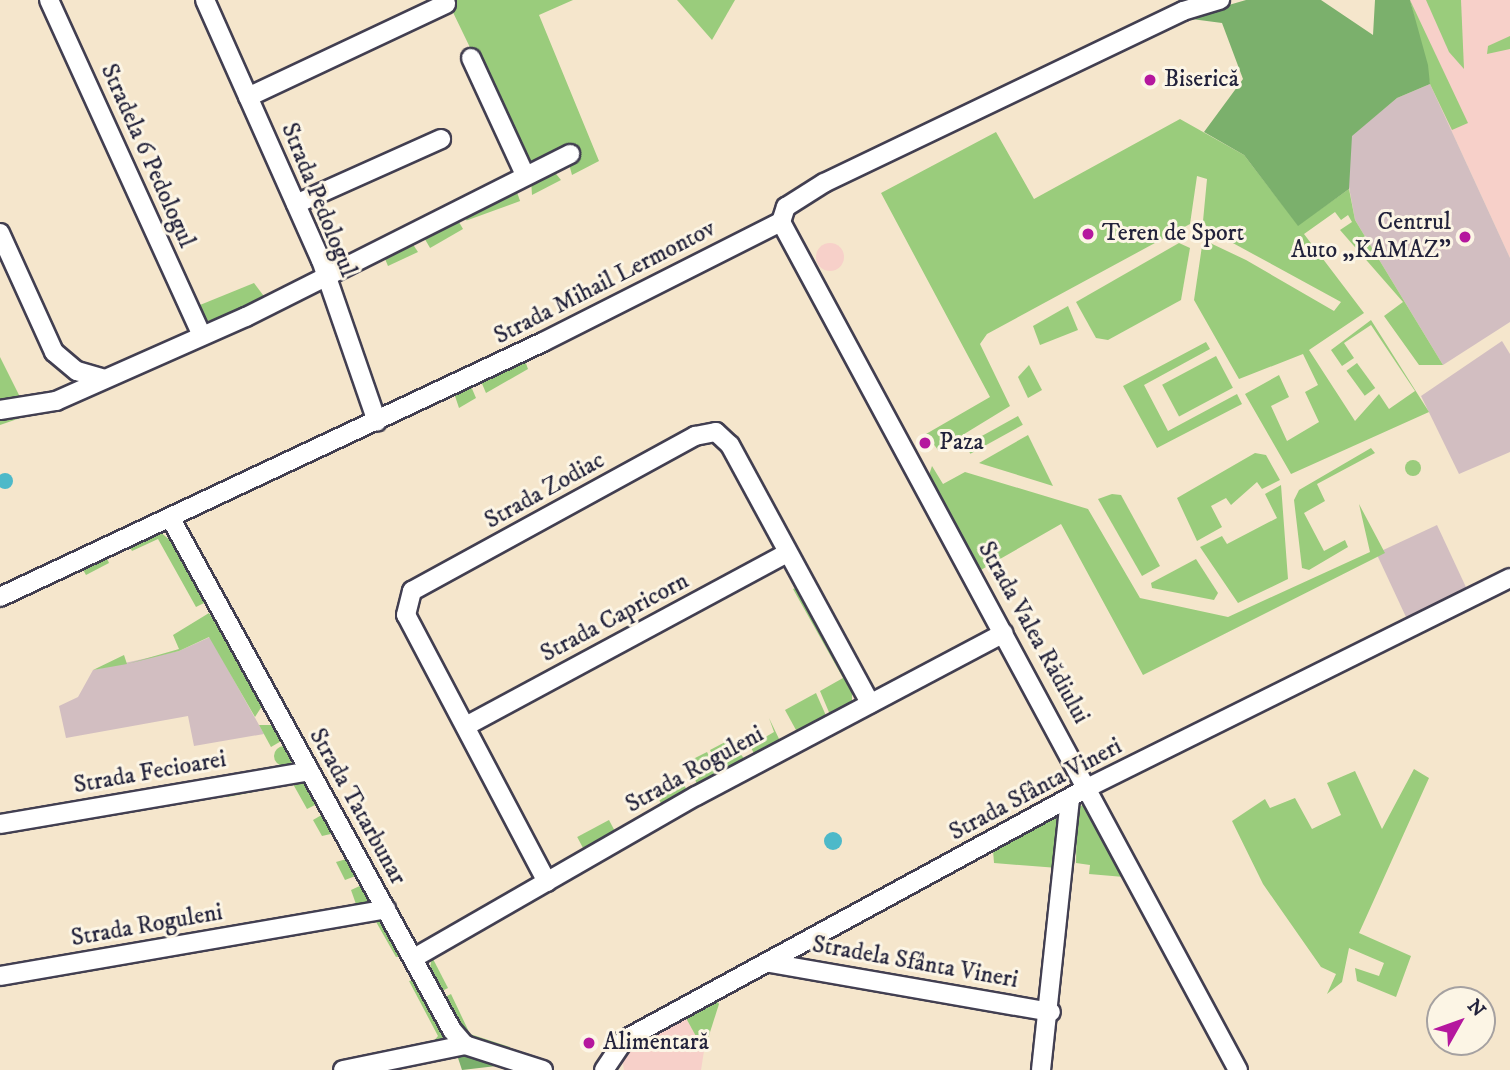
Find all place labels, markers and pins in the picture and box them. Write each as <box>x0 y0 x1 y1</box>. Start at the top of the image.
place label: Biserică <box>1164 66 1239 94</box>
marker: Biserică <box>1142 72 1158 88</box>
place label: Centrul Auto „KAMAZ” <box>1291 209 1451 265</box>
place label: Teren de Sport <box>1102 220 1244 248</box>
marker: Teren de Sport <box>1080 226 1096 242</box>
marker: Centrul Auto „KAMAZ” <box>1457 229 1473 245</box>
place label: Paza <box>939 429 984 457</box>
marker: Paza <box>917 435 933 451</box>
place label: Alimentară <box>603 1029 709 1057</box>
marker: Alimentară <box>581 1035 597 1051</box>

